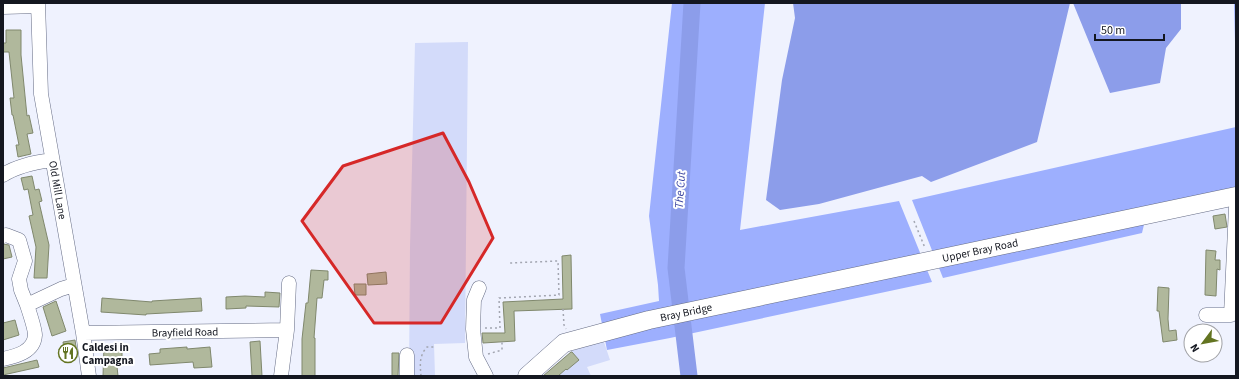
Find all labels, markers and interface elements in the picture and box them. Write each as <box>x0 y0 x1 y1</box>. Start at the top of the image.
scale bar <box>1095 16 1164 42</box>
text: 50 m <box>1101 22 1125 39</box>
street label: Old Mill Lane <box>45 160 70 221</box>
water label: The Cut <box>671 170 690 209</box>
street label: Upper Bray Road <box>941 235 1019 266</box>
street label: Bray Bridge <box>659 300 714 325</box>
north arrow <box>1183 323 1223 363</box>
street label: Brayfield Road <box>151 324 219 341</box>
place label: Caldesi in Campagna <box>82 340 134 368</box>
text: N <box>1187 341 1203 355</box>
restaurant icon: Caldesi in Campagna <box>57 342 79 364</box>

